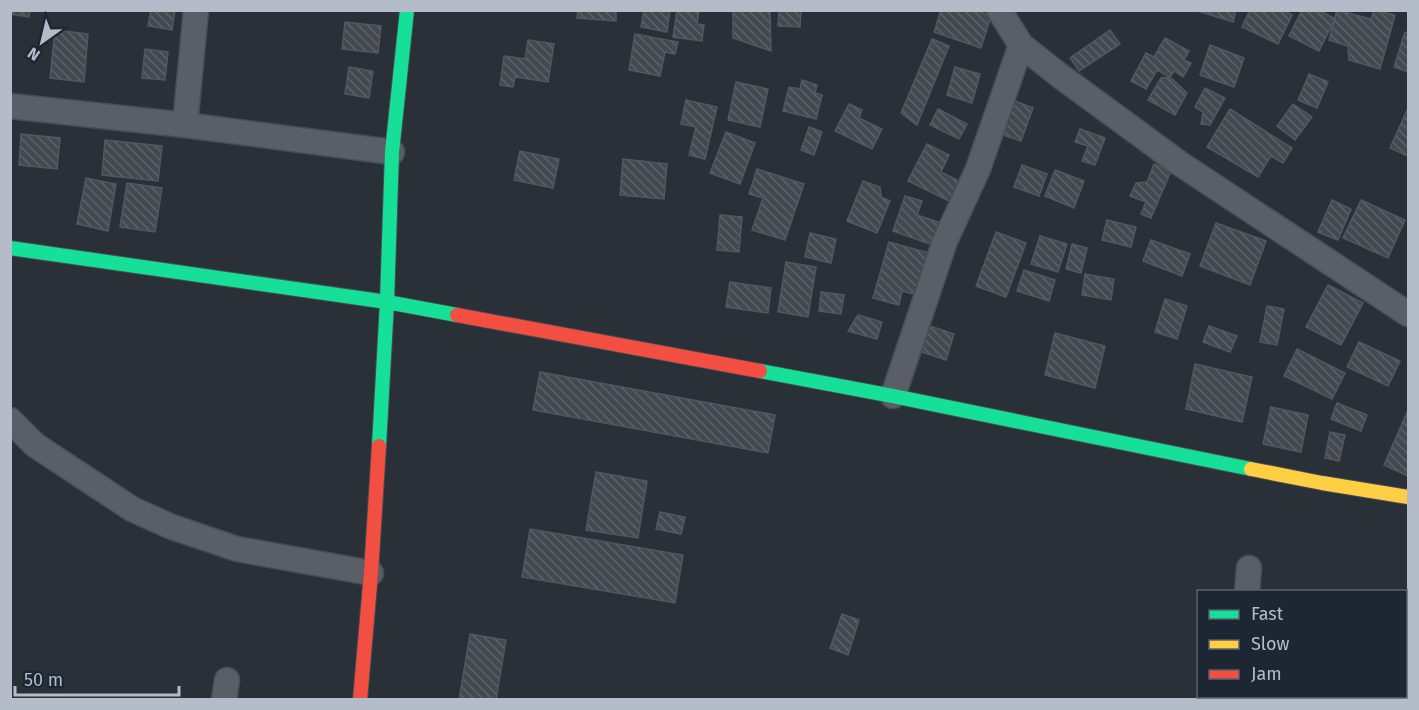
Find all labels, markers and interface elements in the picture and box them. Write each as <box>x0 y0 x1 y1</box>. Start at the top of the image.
north arrow <box>12 12 72 72</box>
text: N <box>24 43 44 65</box>
legend <box>1197 590 1407 698</box>
text: Fast <box>1251 603 1284 625</box>
text: Slow <box>1251 633 1290 655</box>
scale bar <box>15 659 178 697</box>
text: Jam <box>1251 663 1282 685</box>
text: 50 m <box>24 669 63 691</box>

